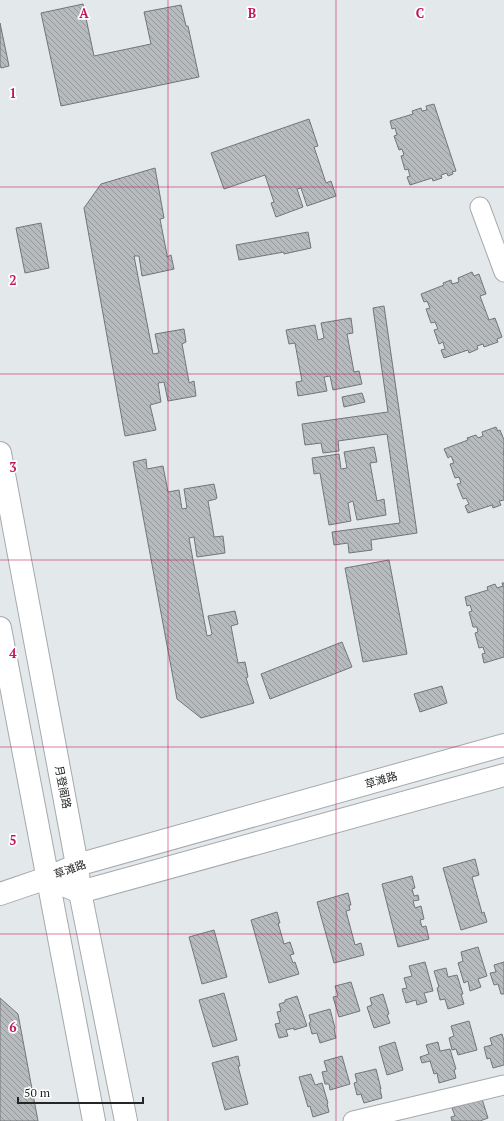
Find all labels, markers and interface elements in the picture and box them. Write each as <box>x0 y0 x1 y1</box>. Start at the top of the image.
text: A <box>79 4 89 22</box>
text: B <box>248 4 256 22</box>
text: C <box>416 4 424 22</box>
text: 1 <box>9 84 17 102</box>
text: 2 <box>9 271 17 289</box>
text: 3 <box>9 458 17 476</box>
text: 4 <box>9 644 17 662</box>
street label: 月登阁路 <box>52 764 74 810</box>
street label: 草滩路 <box>363 769 399 791</box>
text: 5 <box>9 831 17 849</box>
street label: 草滩路 <box>52 857 88 881</box>
text: 6 <box>9 1018 17 1036</box>
scale bar <box>18 1079 143 1105</box>
text: 50 m <box>24 1085 51 1100</box>

